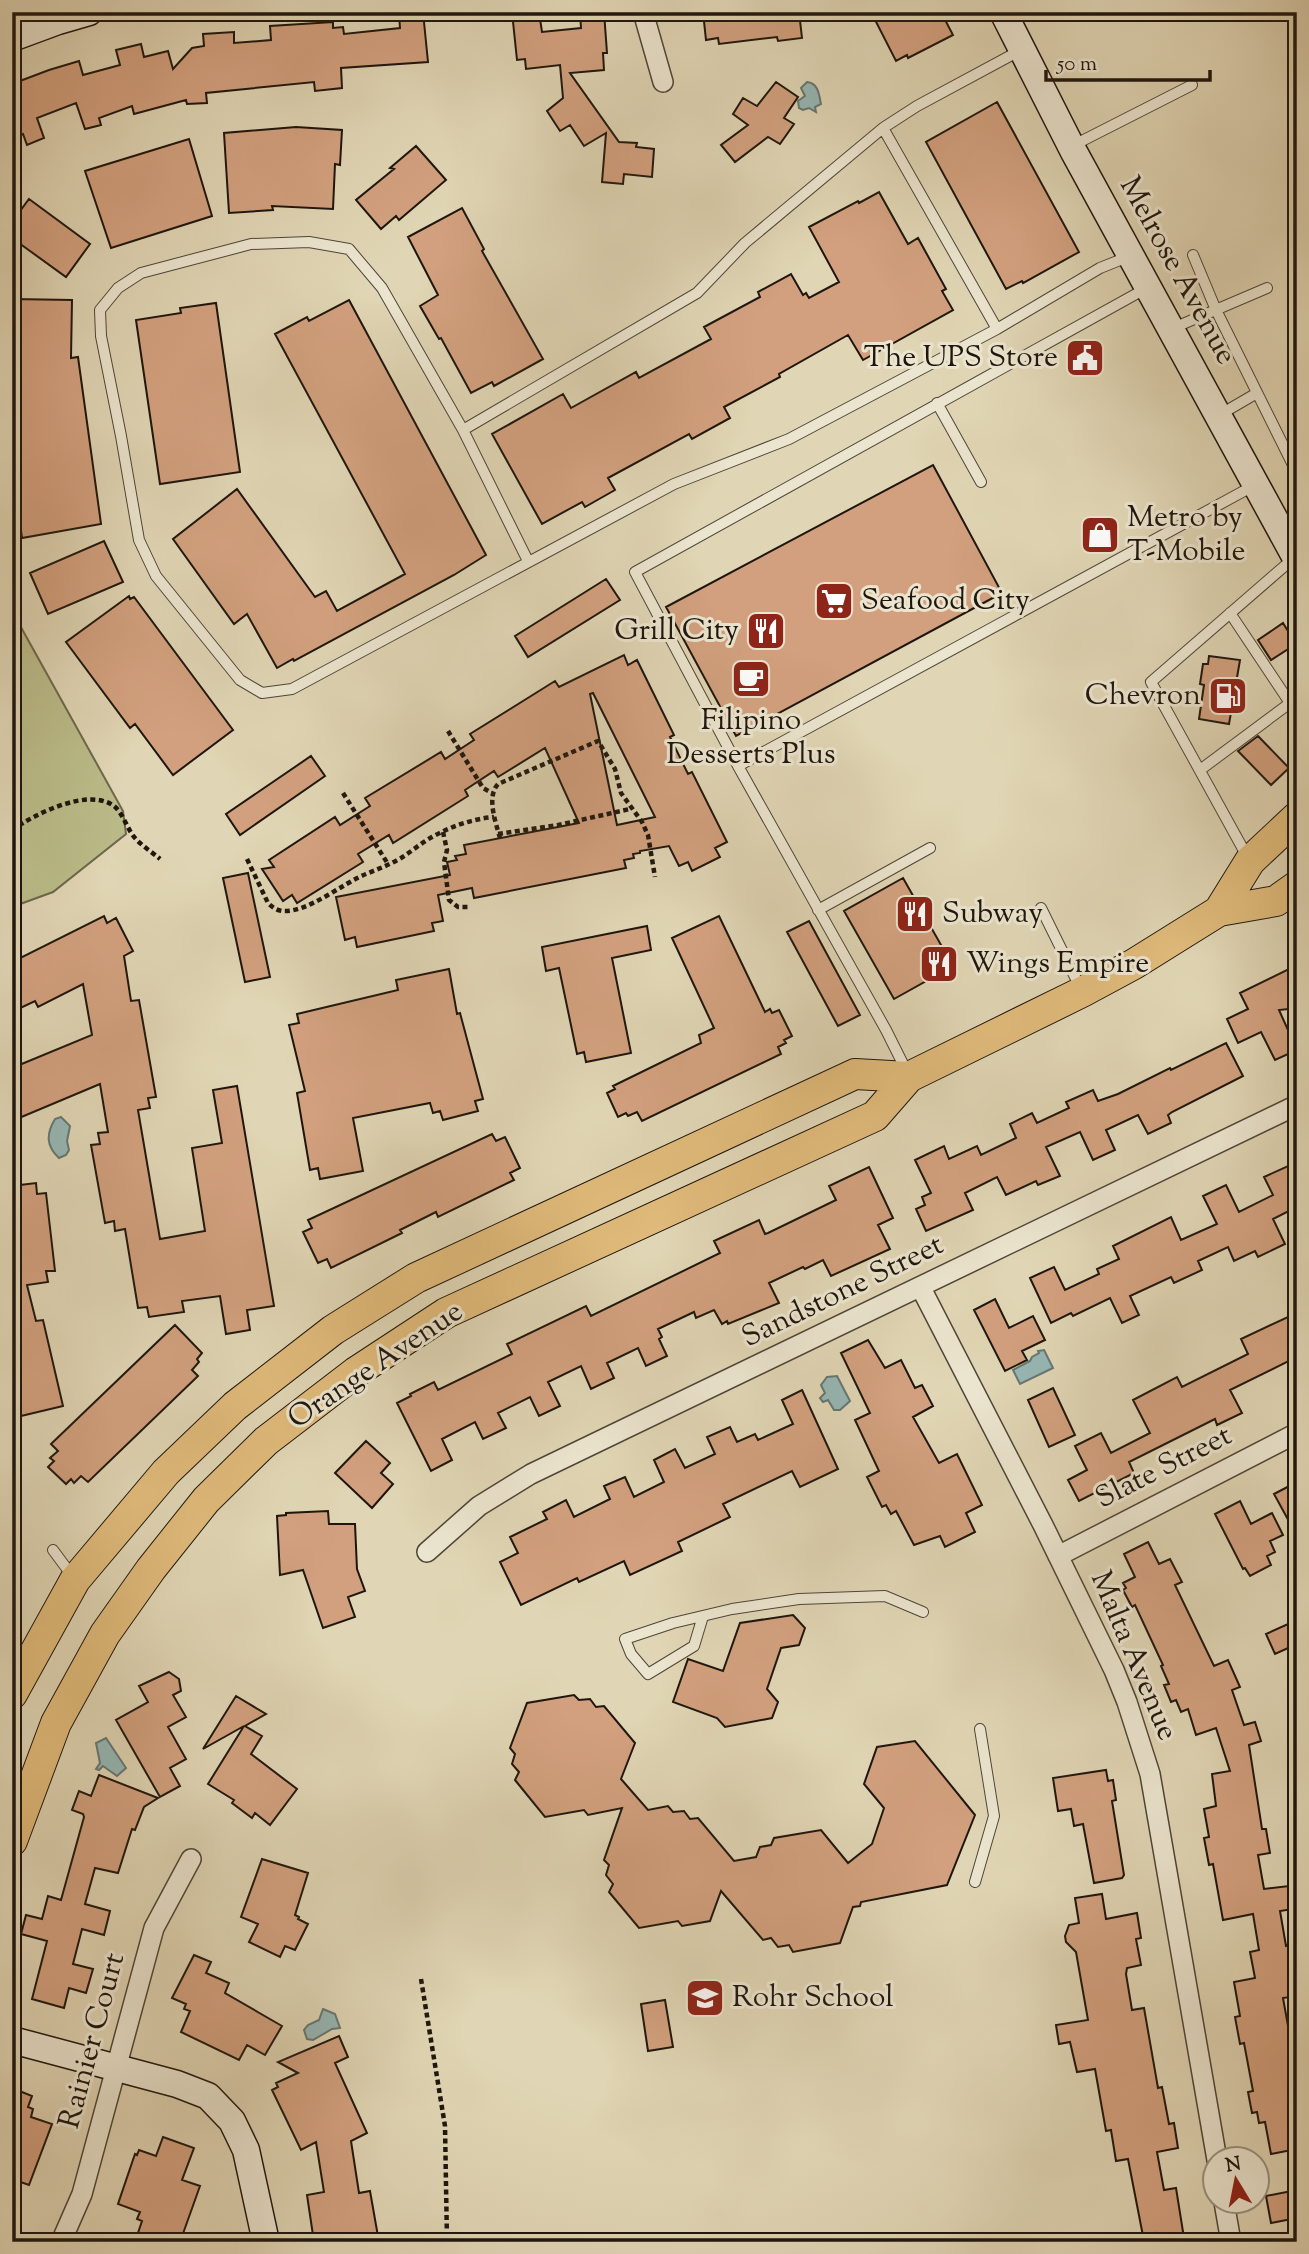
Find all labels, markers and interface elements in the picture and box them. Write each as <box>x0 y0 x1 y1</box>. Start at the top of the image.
scale bar <box>1046 38 1211 82</box>
text: 50 m <box>1056 50 1097 80</box>
street label: Melrose Avenue <box>1108 169 1246 373</box>
place label: The UPS Store <box>864 337 1058 380</box>
public building icon: The UPS Store <box>1064 337 1106 379</box>
place label: Metro by T-Mobile <box>1127 497 1245 574</box>
shop icon: Metro by T-Mobile <box>1079 514 1121 556</box>
supermarket icon: Seafood City <box>813 580 855 622</box>
place label: Seafood City <box>861 580 1030 623</box>
place label: Grill City <box>614 610 739 653</box>
restaurant icon: Grill City <box>745 610 787 652</box>
cafe icon: Filipino Desserts Plus <box>730 658 772 700</box>
place label: Chevron <box>1085 675 1201 718</box>
fuel station icon: Chevron <box>1207 675 1249 717</box>
place label: Filipino Desserts Plus <box>666 700 836 777</box>
restaurant icon: Subway <box>894 893 936 935</box>
place label: Subway <box>942 893 1043 936</box>
restaurant icon: Wings Empire <box>918 943 960 985</box>
place label: Wings Empire <box>966 943 1149 986</box>
street label: Sandstone Street <box>735 1224 951 1360</box>
street label: Orange Avenue <box>280 1291 472 1441</box>
street label: Slate Street <box>1088 1415 1240 1521</box>
street label: Malta Avenue <box>1078 1565 1188 1747</box>
street label: Rainier Court <box>49 1948 137 2134</box>
school or university icon: Rohr School <box>684 1977 726 2019</box>
place label: Rohr School <box>732 1977 894 2020</box>
north arrow <box>1200 2146 1270 2216</box>
text: N <box>1224 2151 1243 2180</box>

